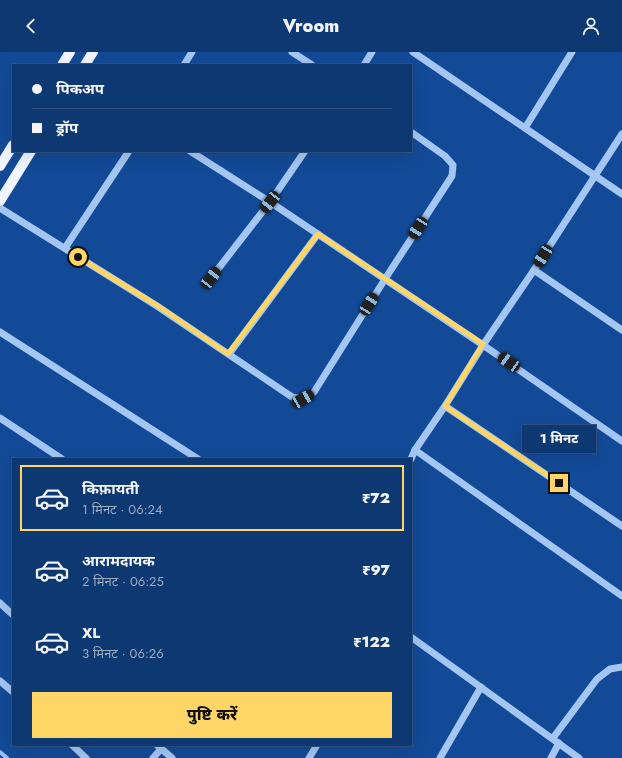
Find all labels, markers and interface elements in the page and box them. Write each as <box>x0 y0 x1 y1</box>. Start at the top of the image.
text: Vroom <box>283 13 339 39</box>
icon: back <box>20 15 42 37</box>
icon: person <box>580 15 602 37</box>
text: पिकअप <box>56 78 104 100</box>
text: ड्रॉप <box>56 117 78 139</box>
car <box>258 189 282 215</box>
car <box>406 215 430 241</box>
car <box>532 243 554 269</box>
route start <box>69 248 87 266</box>
car <box>199 265 223 291</box>
car <box>358 291 380 317</box>
car <box>496 350 522 374</box>
car <box>290 388 316 410</box>
callout: 1 मिनट <box>522 425 596 453</box>
text: 1 मिनट <box>540 429 578 448</box>
route end <box>550 474 568 492</box>
text: किफ़ायती <box>82 478 139 500</box>
icon: car <box>34 480 70 516</box>
text: ₹72 <box>362 487 390 509</box>
text: 1 मिनट · 06:24 <box>82 500 163 519</box>
text: आरामदायक <box>82 550 155 572</box>
icon: car <box>34 552 70 588</box>
text: ₹97 <box>362 559 390 581</box>
text: 2 मिनट · 06:25 <box>82 572 164 591</box>
text: XL <box>82 622 100 644</box>
icon: car <box>34 624 70 660</box>
text: ₹122 <box>353 631 390 653</box>
text: 3 मिनट · 06:26 <box>82 644 164 663</box>
button: पुष्टि करें <box>32 692 392 738</box>

